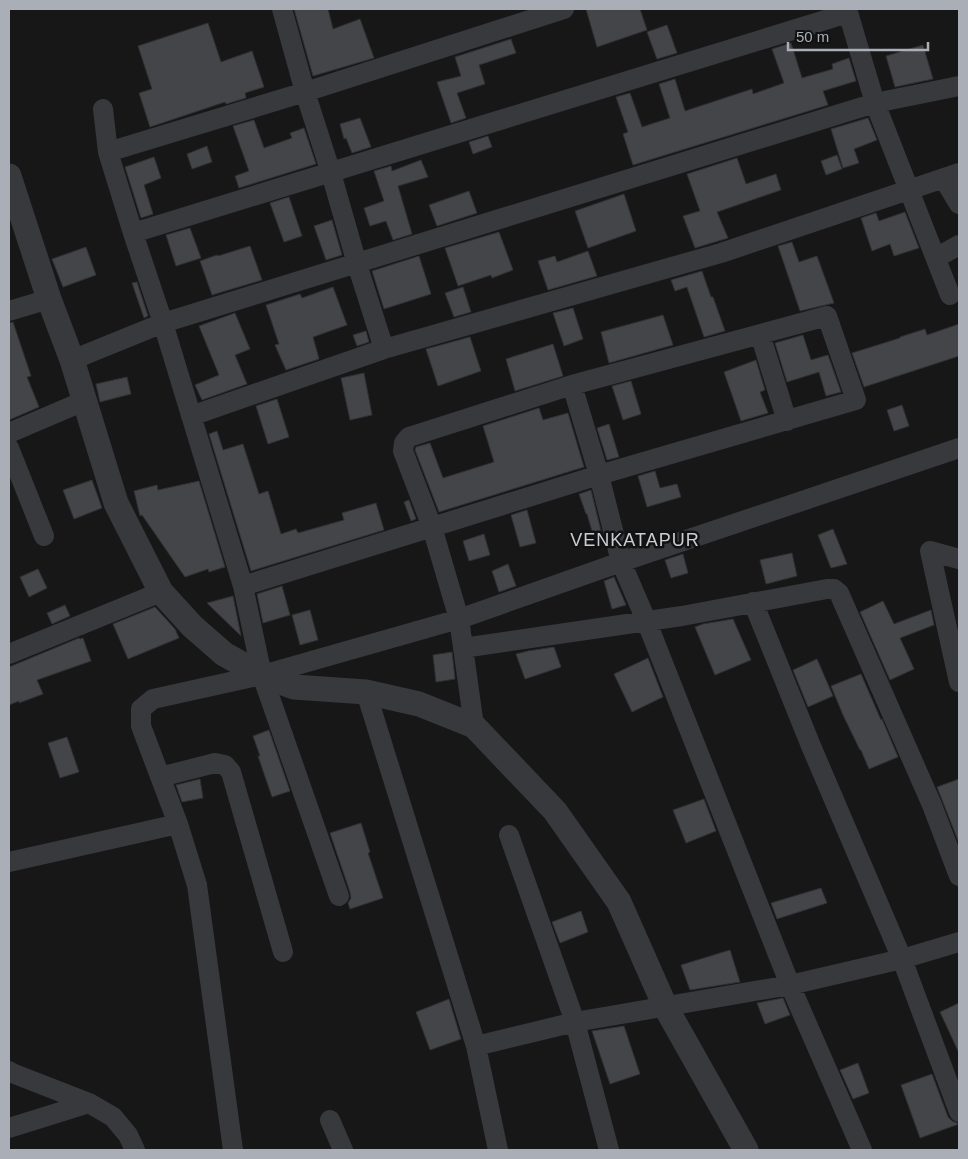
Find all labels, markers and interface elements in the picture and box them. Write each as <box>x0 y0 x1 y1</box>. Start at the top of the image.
scale bar <box>788 20 928 52</box>
text: 50 m <box>796 28 829 45</box>
district label: VENKATAPUR <box>570 530 700 550</box>

